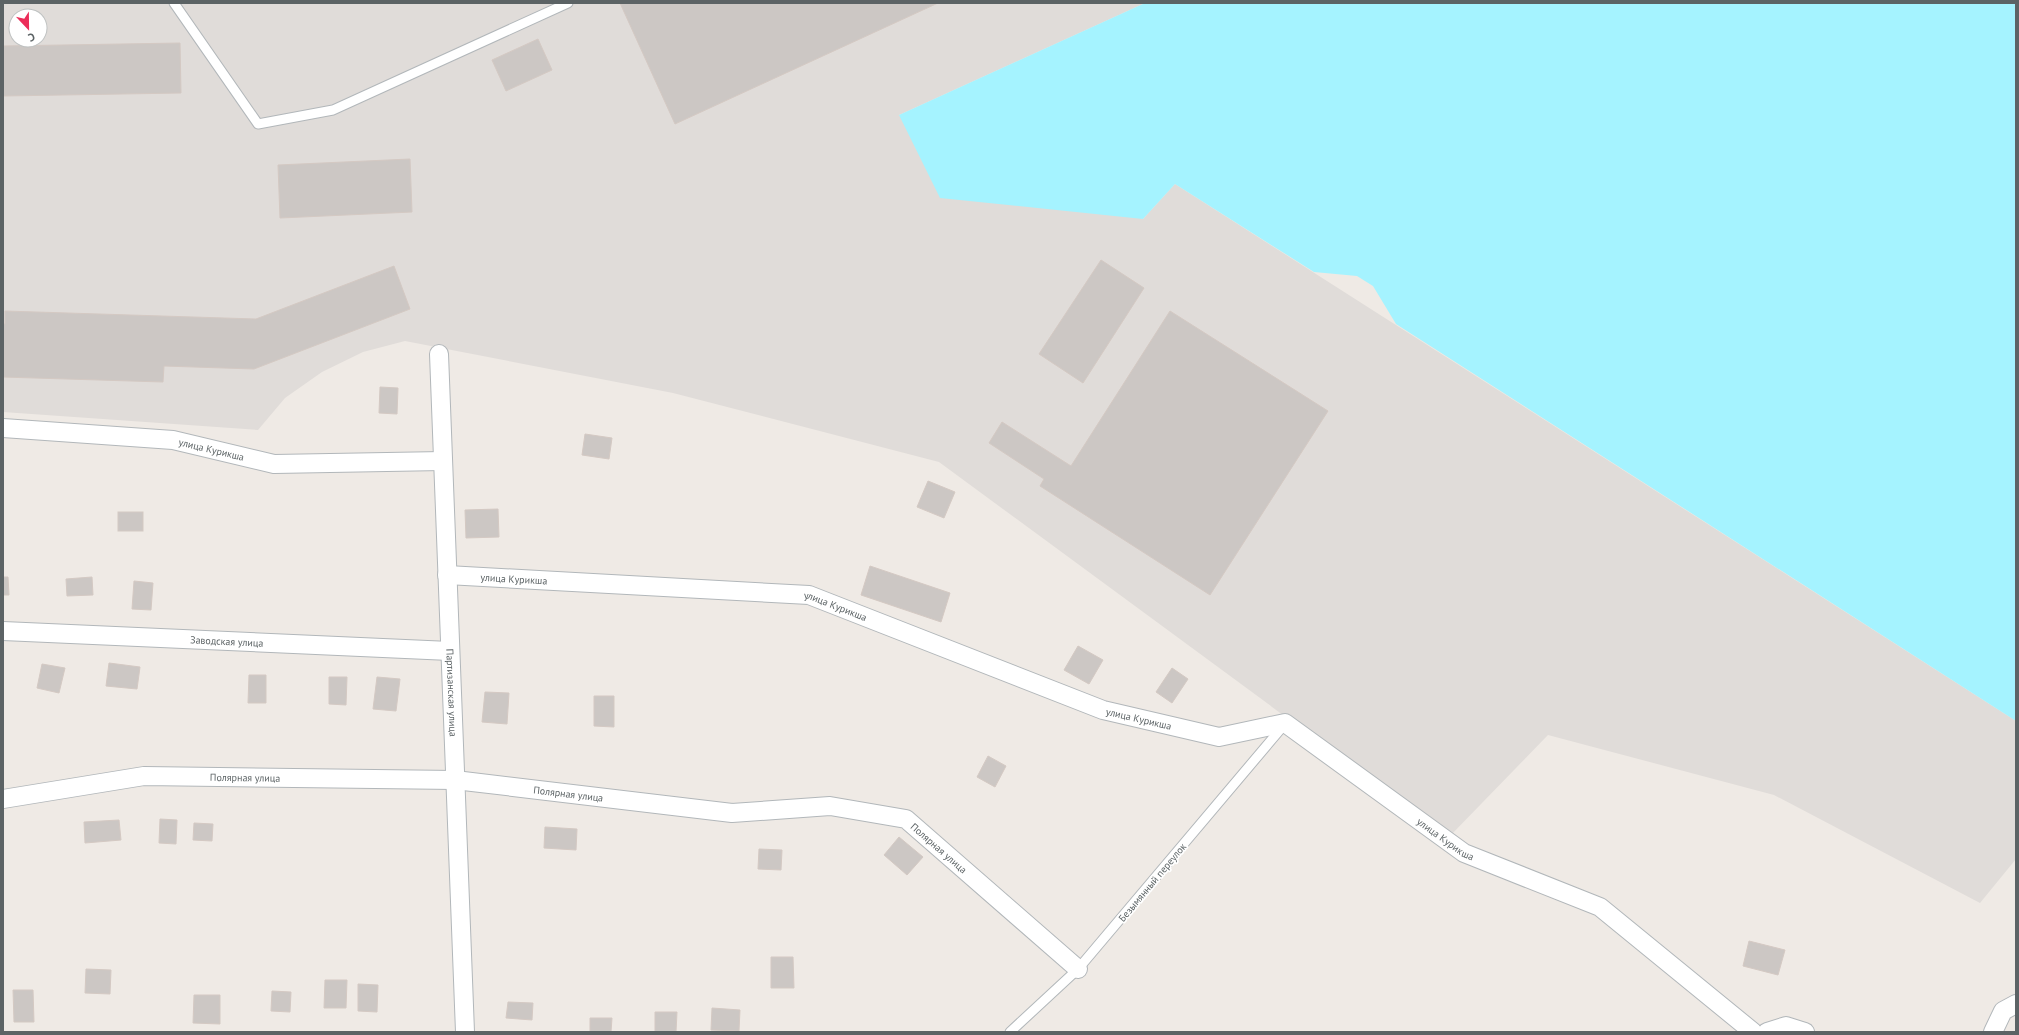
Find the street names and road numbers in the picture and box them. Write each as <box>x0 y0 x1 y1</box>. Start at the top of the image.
street label: улица Курикша <box>177 436 245 464</box>
street label: улица Курикша <box>480 571 548 588</box>
street label: улица Курикша <box>804 589 869 624</box>
street label: Заводская улица <box>190 633 264 650</box>
street label: Партизанская улица <box>443 648 460 737</box>
street label: улица Курикша <box>1105 705 1173 733</box>
street label: Полярная улица <box>210 771 280 785</box>
street label: Полярная улица <box>533 783 604 805</box>
street label: улица Курикша <box>1414 815 1476 863</box>
street label: Полярная улица <box>908 820 970 876</box>
street label: Безымянный переулок <box>1116 840 1189 924</box>

